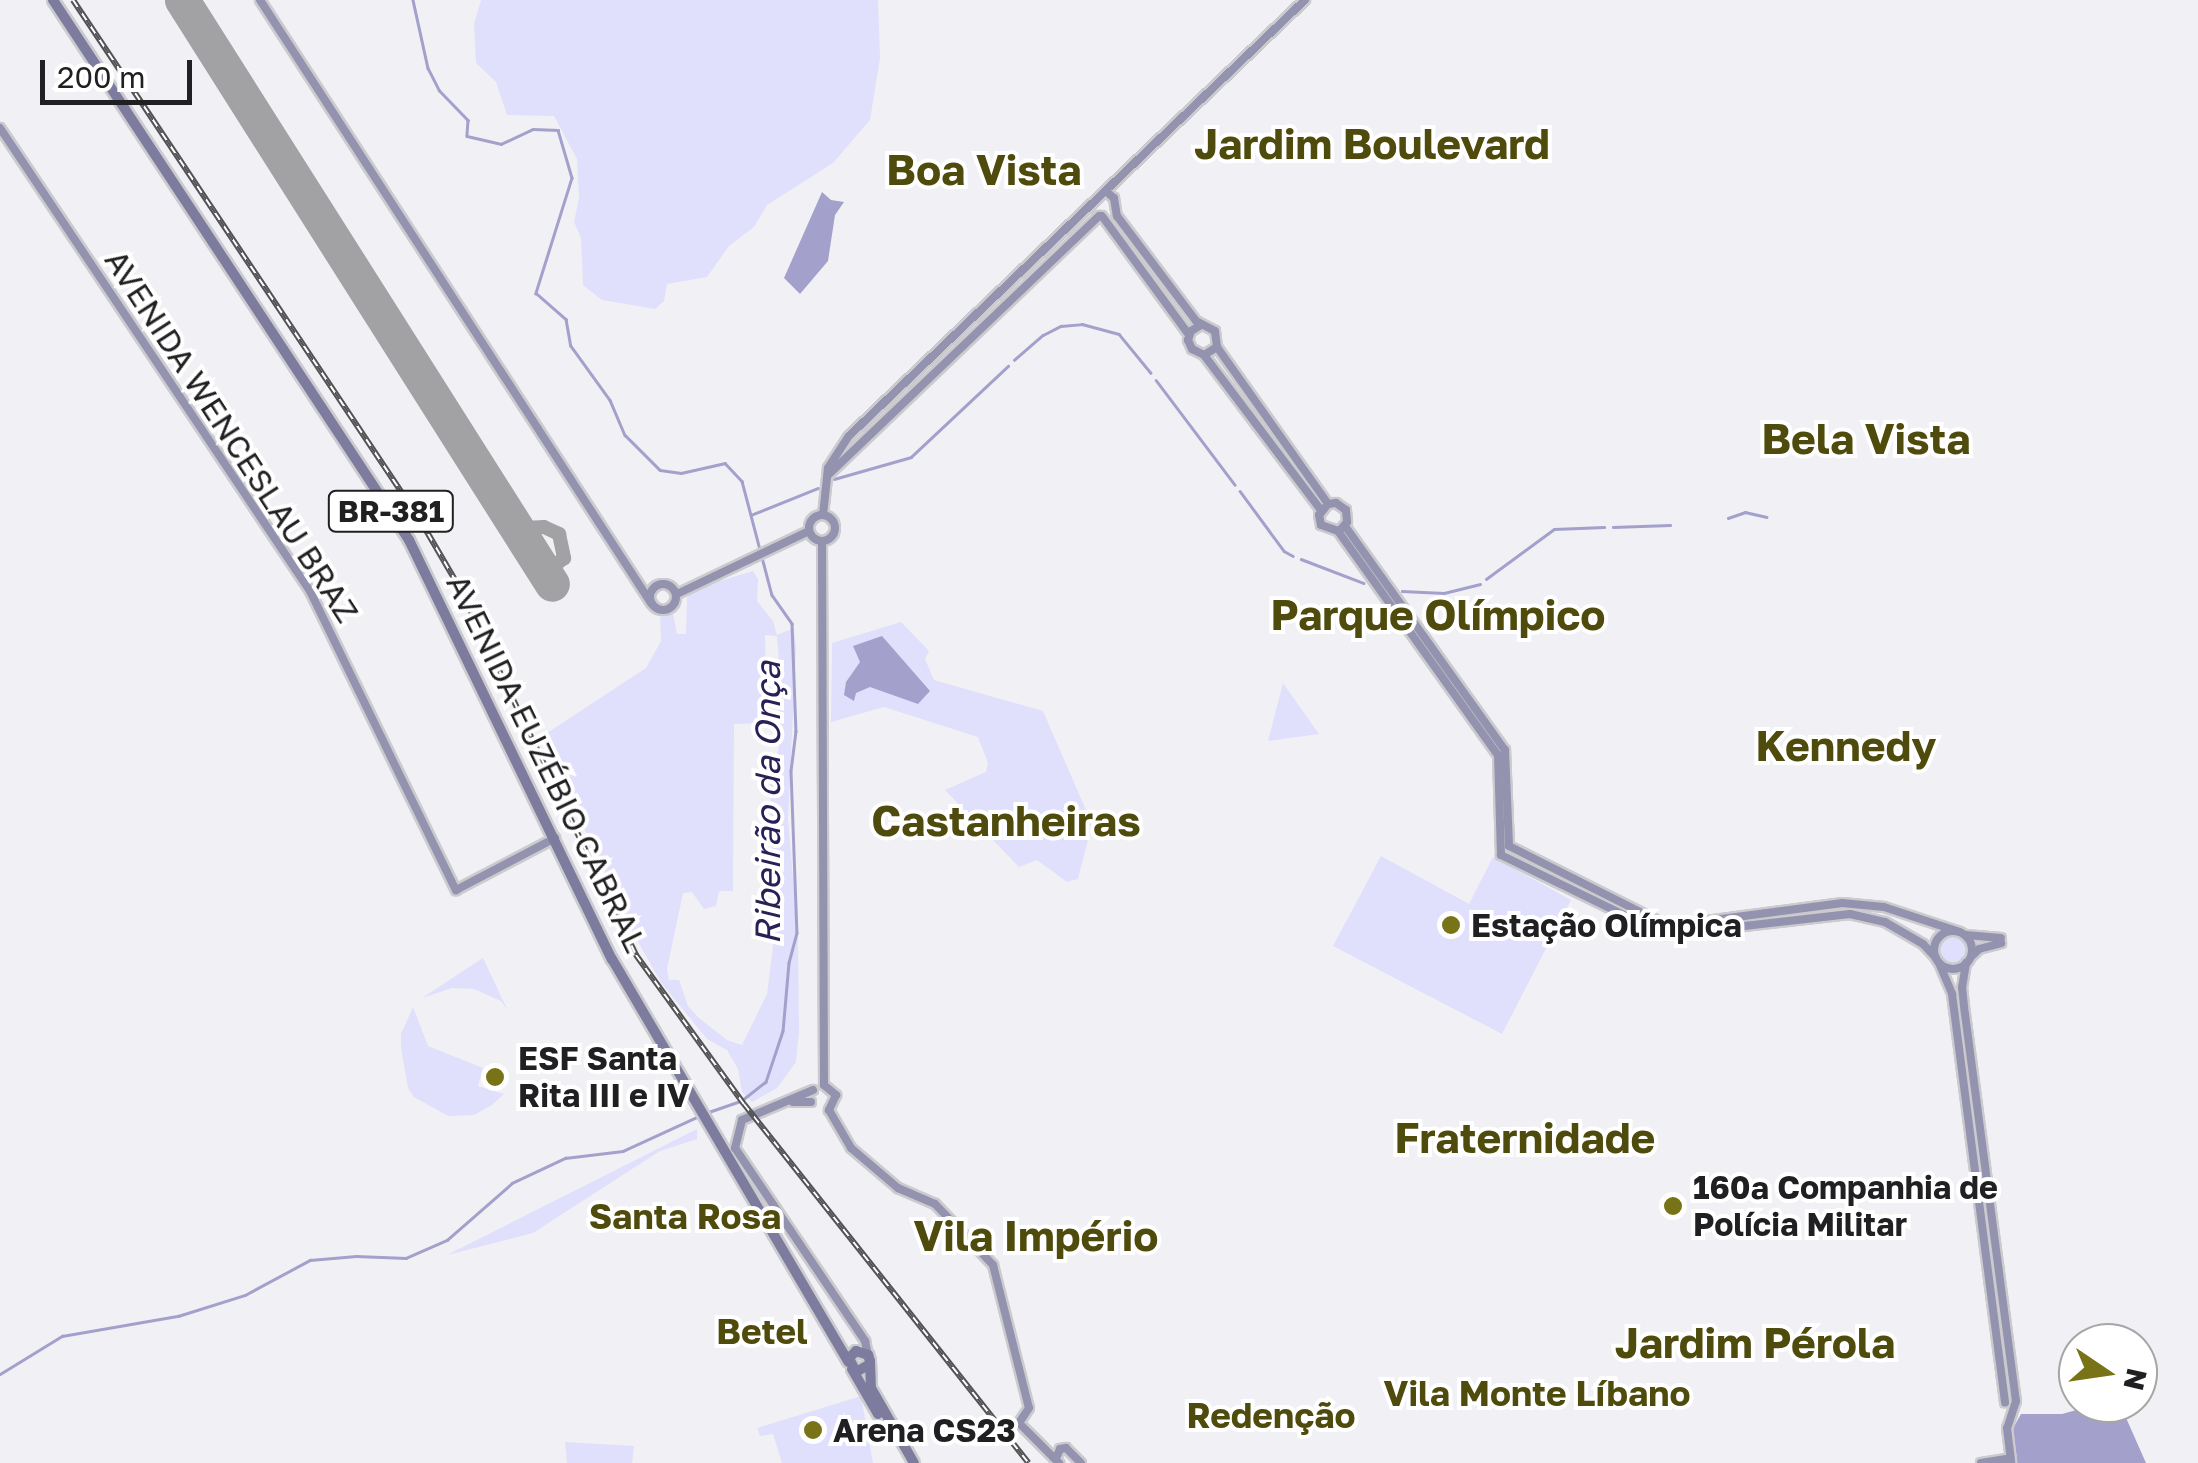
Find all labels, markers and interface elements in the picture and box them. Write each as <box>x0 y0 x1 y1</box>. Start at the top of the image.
scale bar <box>45 40 198 102</box>
text: 200 m <box>57 59 146 95</box>
district label: Jardim Boulevard <box>1194 118 1550 168</box>
district label: Boa Vista <box>886 144 1082 194</box>
street label: AVENIDA WENCESLAU BRAZ <box>97 243 367 629</box>
district label: Bela Vista <box>1761 413 1971 463</box>
road number: BR-381 <box>326 486 456 536</box>
street label: AVENIDA EUZÉBIO CABRAL <box>439 568 655 958</box>
district label: Parque Olímpico <box>1270 589 1606 639</box>
water label: Ribeirão da Onça <box>746 661 788 945</box>
district label: Kennedy <box>1755 720 1937 770</box>
district label: Castanheiras <box>871 795 1141 845</box>
place label: Estação Olímpica <box>1471 906 1742 944</box>
marker: Estação Olímpica <box>1440 914 1462 936</box>
place label: ESF Santa Rita III e IV <box>518 1040 689 1115</box>
marker: ESF Santa Rita III e IV <box>482 1064 508 1090</box>
district label: Fraternidade <box>1395 1112 1655 1162</box>
place label: 160ª Companhia de Polícia Militar <box>1693 1169 1998 1244</box>
district label: Santa Rosa <box>589 1195 781 1237</box>
marker: 160ª Companhia de Polícia Militar <box>1662 1195 1684 1217</box>
district label: Vila Império <box>914 1210 1158 1260</box>
district label: Betel <box>716 1310 808 1352</box>
district label: Jardim Pérola <box>1615 1317 1895 1367</box>
north arrow <box>2058 1323 2158 1423</box>
text: N <box>2117 1365 2154 1393</box>
district label: Vila Monte Líbano <box>1384 1372 1690 1414</box>
district label: Redenção <box>1186 1394 1356 1436</box>
place label: Arena CS23 <box>833 1411 1016 1449</box>
marker: Arena CS23 <box>802 1419 824 1441</box>

